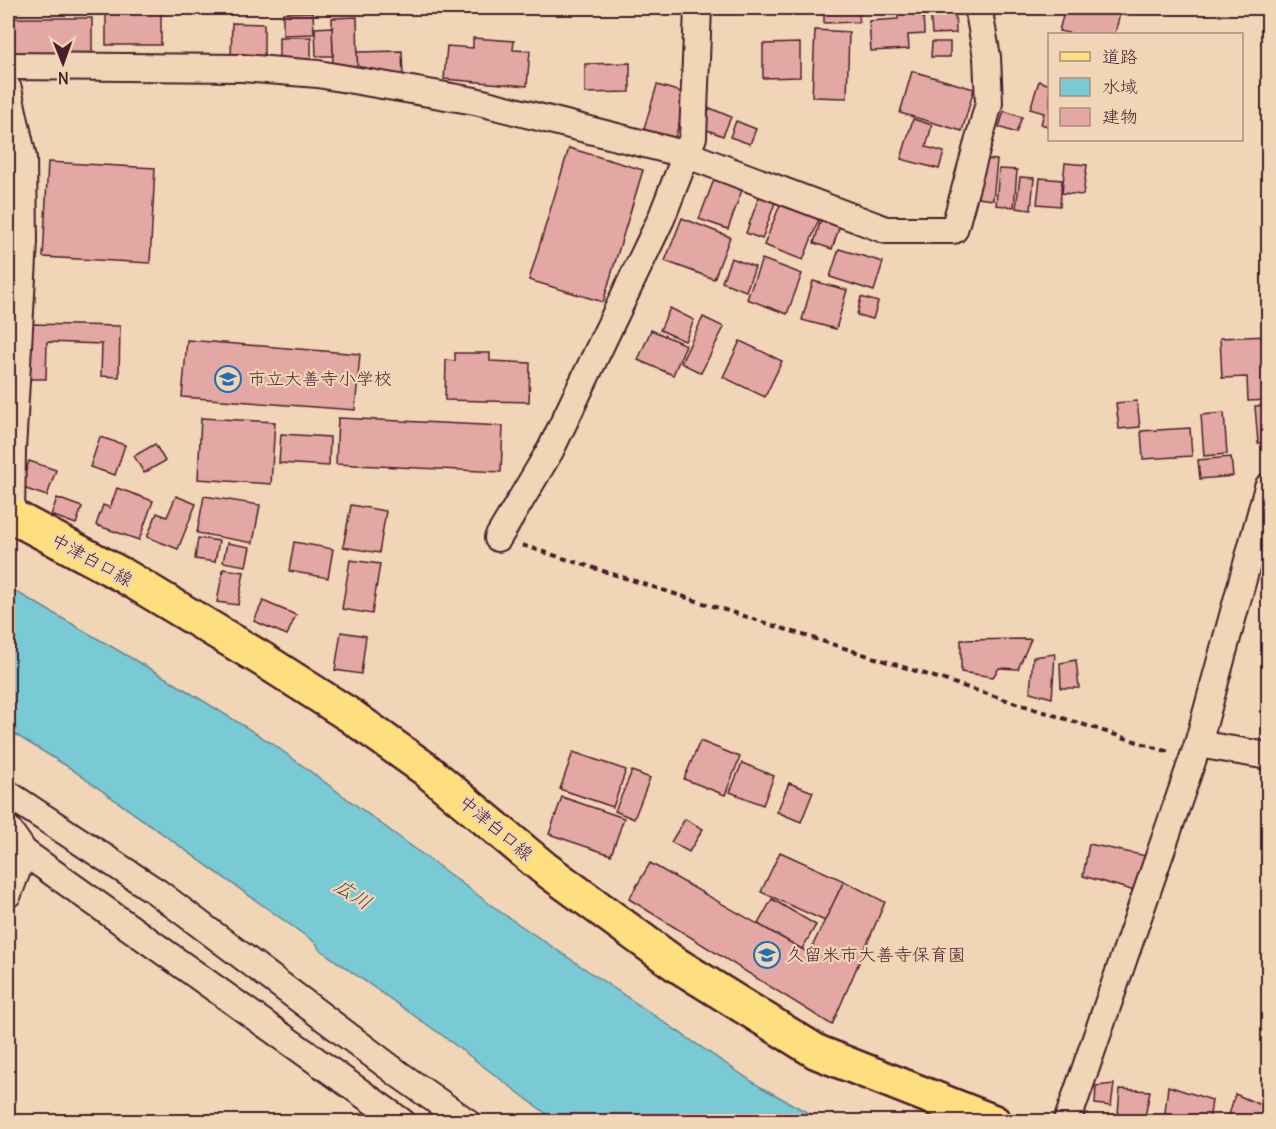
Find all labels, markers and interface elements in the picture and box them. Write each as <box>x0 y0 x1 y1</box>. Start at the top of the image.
north arrow <box>33 33 93 93</box>
legend <box>1048 33 1243 141</box>
text: 道路 <box>1102 45 1138 68</box>
text: N <box>58 68 69 88</box>
text: 水域 <box>1102 75 1138 98</box>
text: 建物 <box>1102 105 1138 128</box>
school or university icon: 市立大善寺小学校 <box>213 364 243 394</box>
place label: 市立大善寺小学校 <box>248 367 392 390</box>
street label: 中津白口線 <box>47 528 137 591</box>
street label: 中津白口線 <box>454 790 538 865</box>
water label: 広川 <box>330 872 377 915</box>
school or university icon: 久留米市大善寺保育園 <box>752 940 782 970</box>
place label: 久留米市大善寺保育園 <box>786 943 966 966</box>

